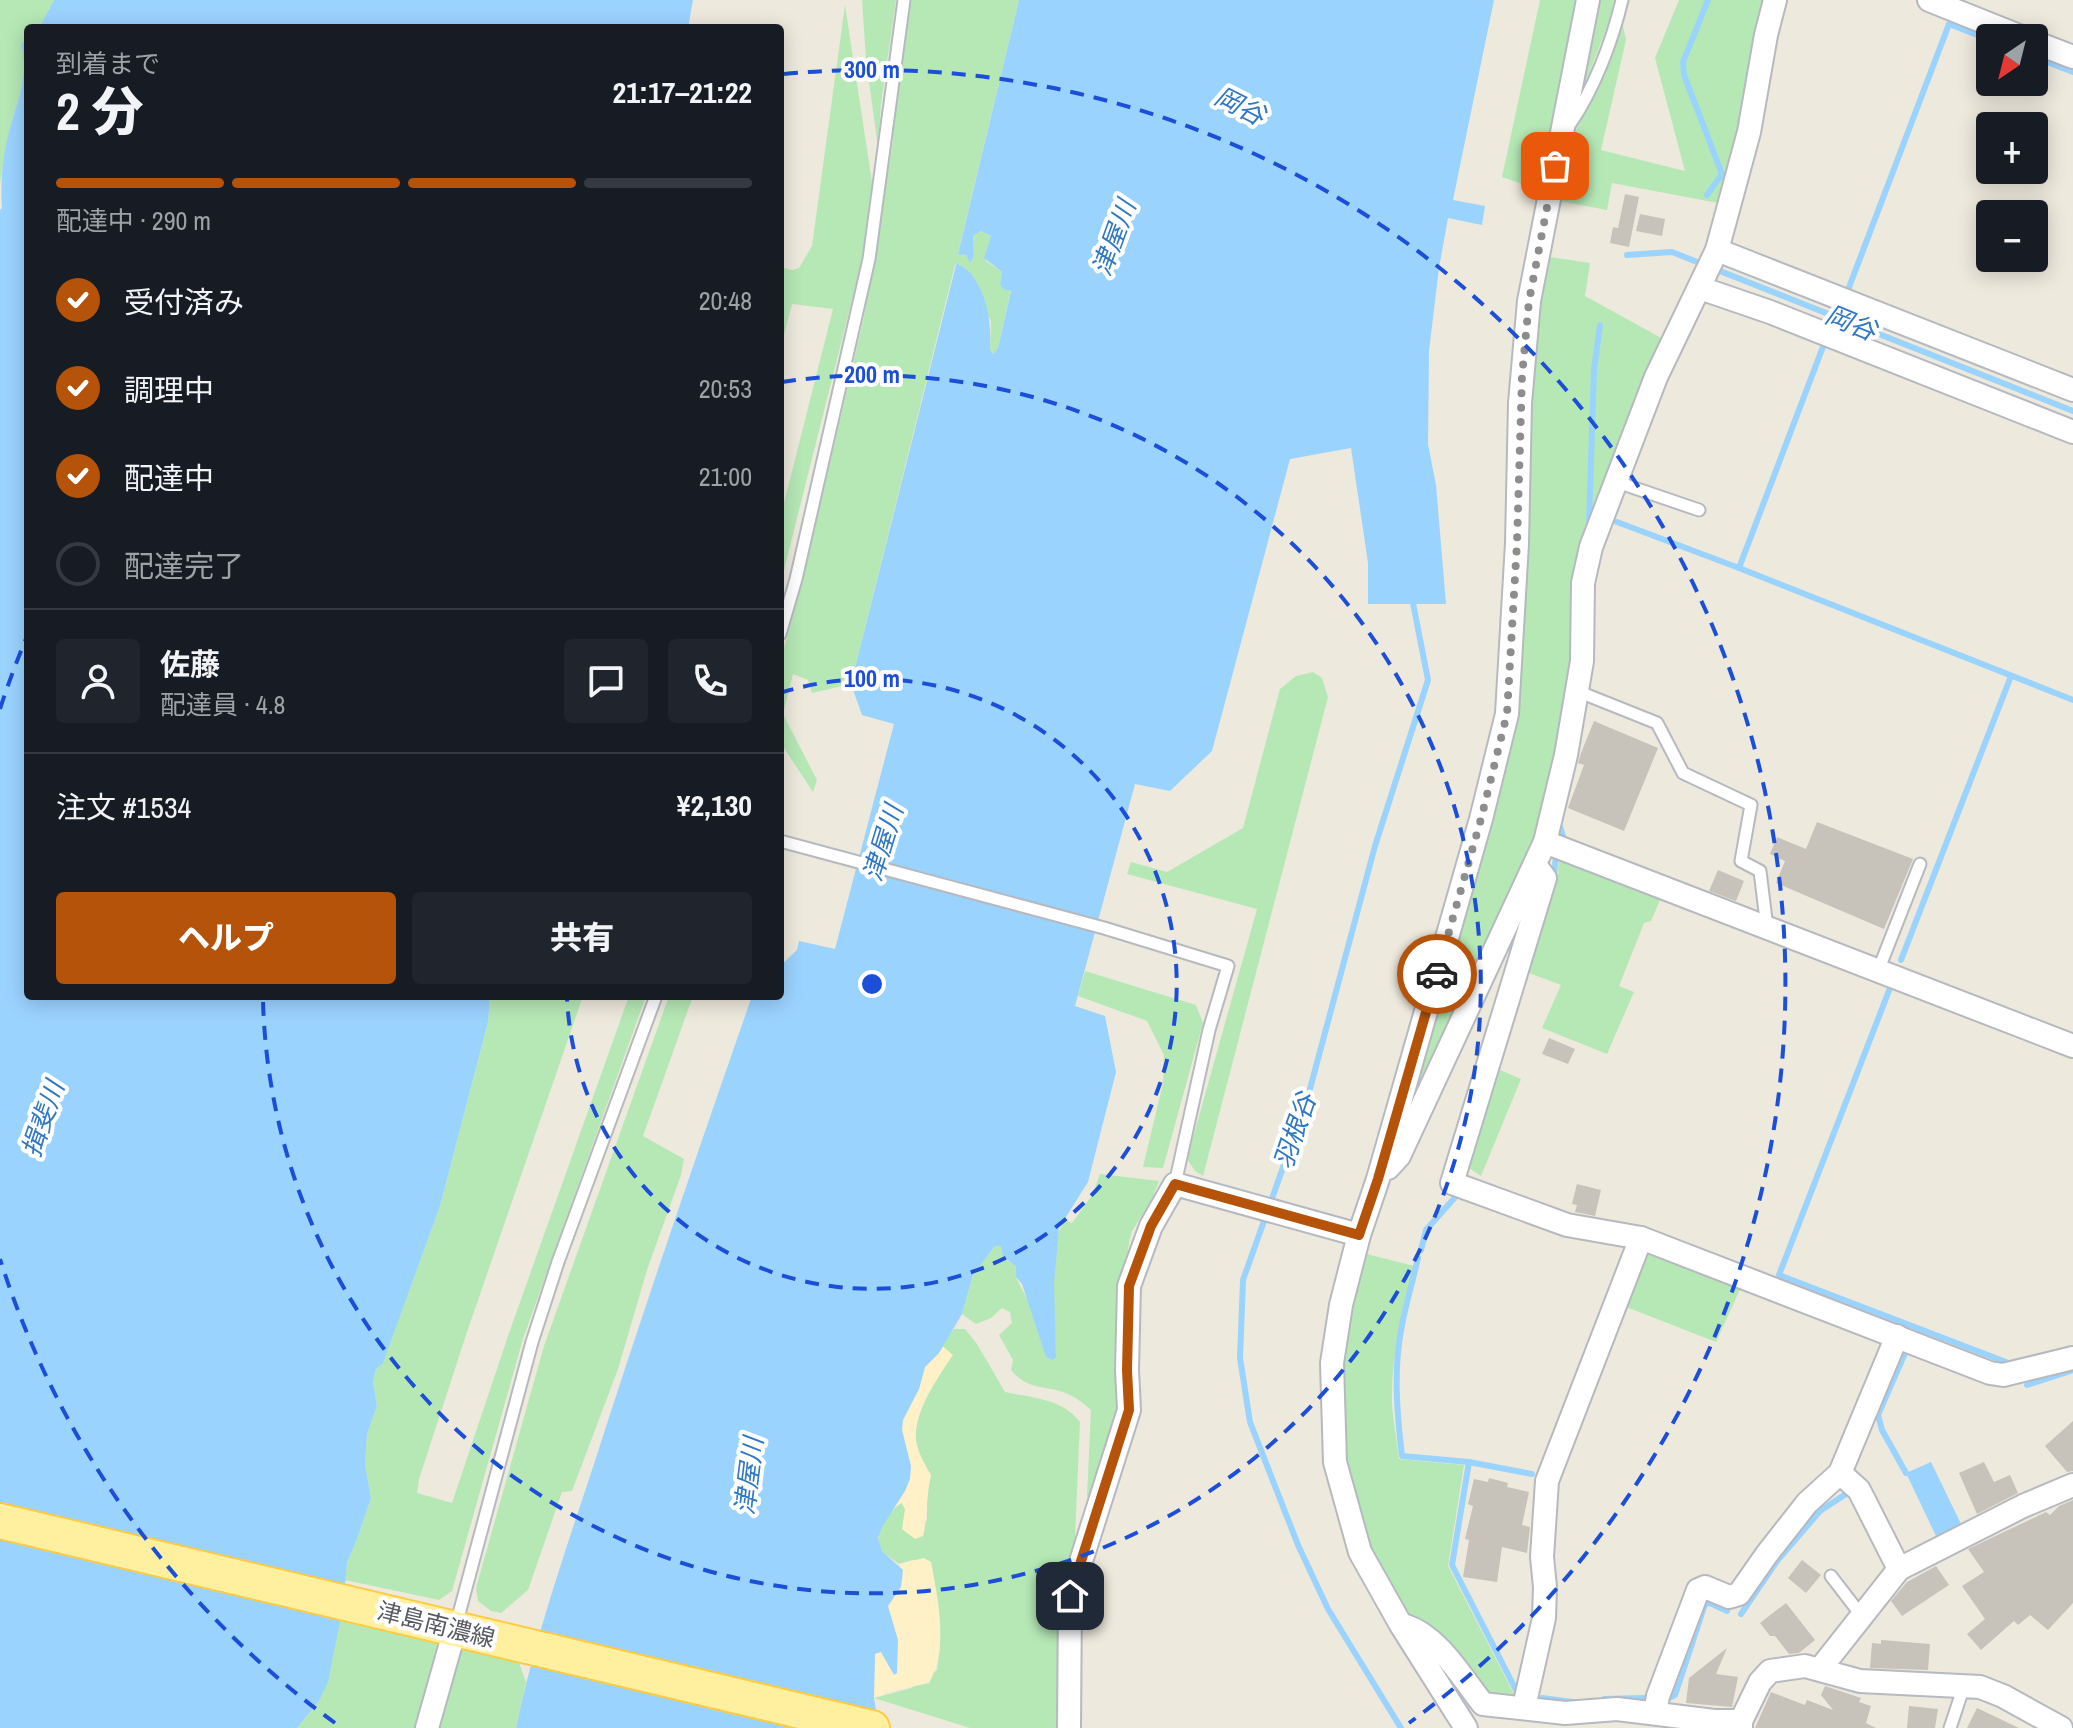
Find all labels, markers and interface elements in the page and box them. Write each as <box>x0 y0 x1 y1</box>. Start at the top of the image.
north arrow <box>1976 24 2048 96</box>
map controls <box>1976 24 2048 272</box>
text: 到着まで <box>56 46 160 81</box>
text: 300 m <box>844 53 900 85</box>
text: 21:17–21:22 <box>613 72 752 112</box>
text: 2 分 <box>56 76 144 146</box>
water label: 岡谷 <box>1209 78 1273 134</box>
button: + <box>1976 112 2048 184</box>
pin <box>1521 132 1589 200</box>
icon: bag <box>1533 144 1577 188</box>
water label: 津屋川 <box>1084 192 1144 280</box>
button: − <box>1976 200 2048 272</box>
text: 配達中 · 290 m <box>56 203 211 238</box>
icon: check <box>56 278 100 322</box>
text: 受付済み <box>124 282 244 322</box>
text: 20:48 <box>699 283 752 318</box>
water label: 岡谷 <box>1821 297 1884 349</box>
text: 200 m <box>844 358 900 390</box>
icon: check <box>56 366 100 410</box>
text: 調理中 <box>124 370 214 410</box>
text: 20:53 <box>699 371 752 406</box>
icon: check <box>56 454 100 498</box>
text: 配達中 <box>124 458 214 498</box>
text: 21:00 <box>699 459 752 494</box>
text: 配達完了 <box>124 546 244 586</box>
button: person <box>56 639 140 723</box>
button: chat <box>564 639 648 723</box>
button: phone <box>668 639 752 723</box>
text: 佐藤 <box>160 644 220 684</box>
text: 100 m <box>844 662 900 694</box>
text: 配達員 · 4.8 <box>160 687 285 722</box>
text: ¥2,130 <box>677 785 752 825</box>
text: 注文 #1534 <box>56 787 191 827</box>
water label: 津屋川 <box>854 798 912 885</box>
button: ヘルプ <box>56 892 396 984</box>
button: 共有 <box>412 892 752 984</box>
courier <box>1397 934 1477 1014</box>
icon: car <box>1415 952 1459 996</box>
centre of rings <box>858 970 886 998</box>
water label: 揖斐川 <box>13 1073 73 1161</box>
water label: 羽根谷 <box>1265 1086 1324 1173</box>
water label: 津屋川 <box>726 1432 771 1517</box>
pin <box>1036 1562 1104 1630</box>
icon: home <box>1048 1574 1092 1618</box>
street label: 津島南濃線 <box>374 1594 498 1654</box>

